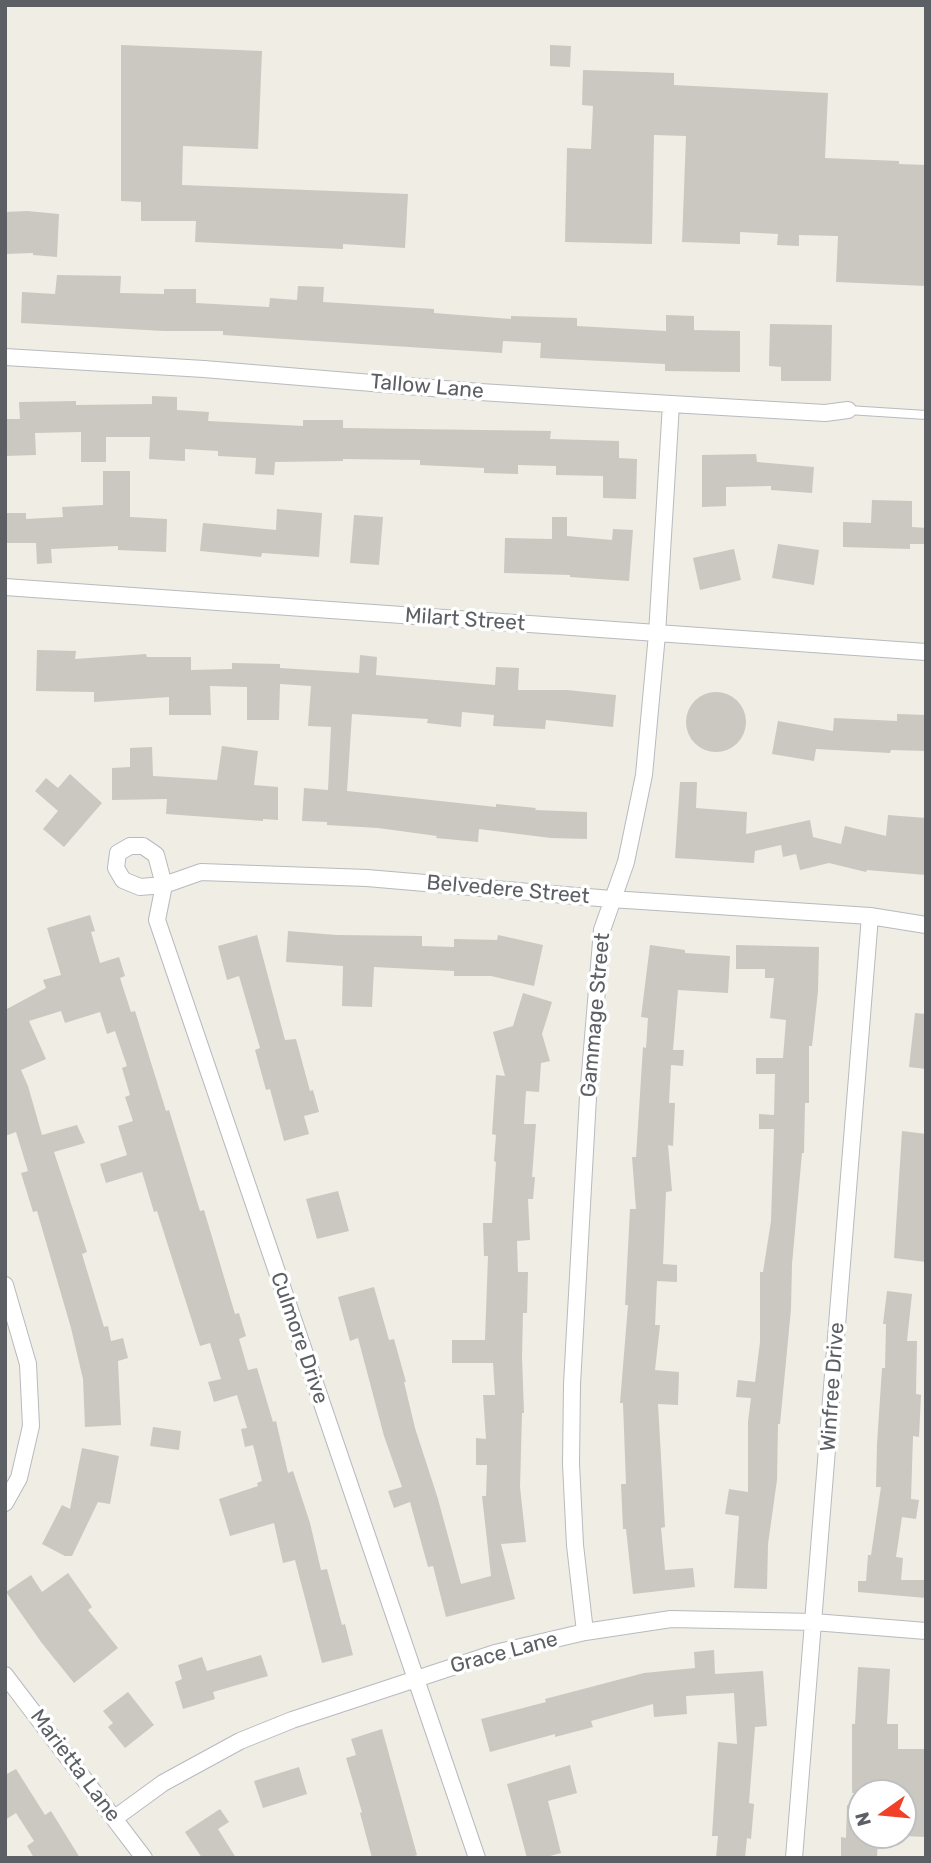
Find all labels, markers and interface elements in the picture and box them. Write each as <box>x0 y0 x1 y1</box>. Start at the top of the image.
street label: Tallow Lane <box>369 369 485 405</box>
street label: Milart Street <box>404 603 526 637</box>
street label: Belvedere Street <box>425 870 591 910</box>
street label: Gammage Street <box>576 932 616 1098</box>
street label: Culmore Drive <box>265 1269 333 1407</box>
street label: Winfree Drive <box>816 1322 850 1452</box>
street label: Grace Lane <box>448 1627 560 1679</box>
street label: Marietta Lane <box>25 1705 125 1827</box>
north arrow <box>847 1779 917 1849</box>
text: N <box>850 1809 876 1829</box>

